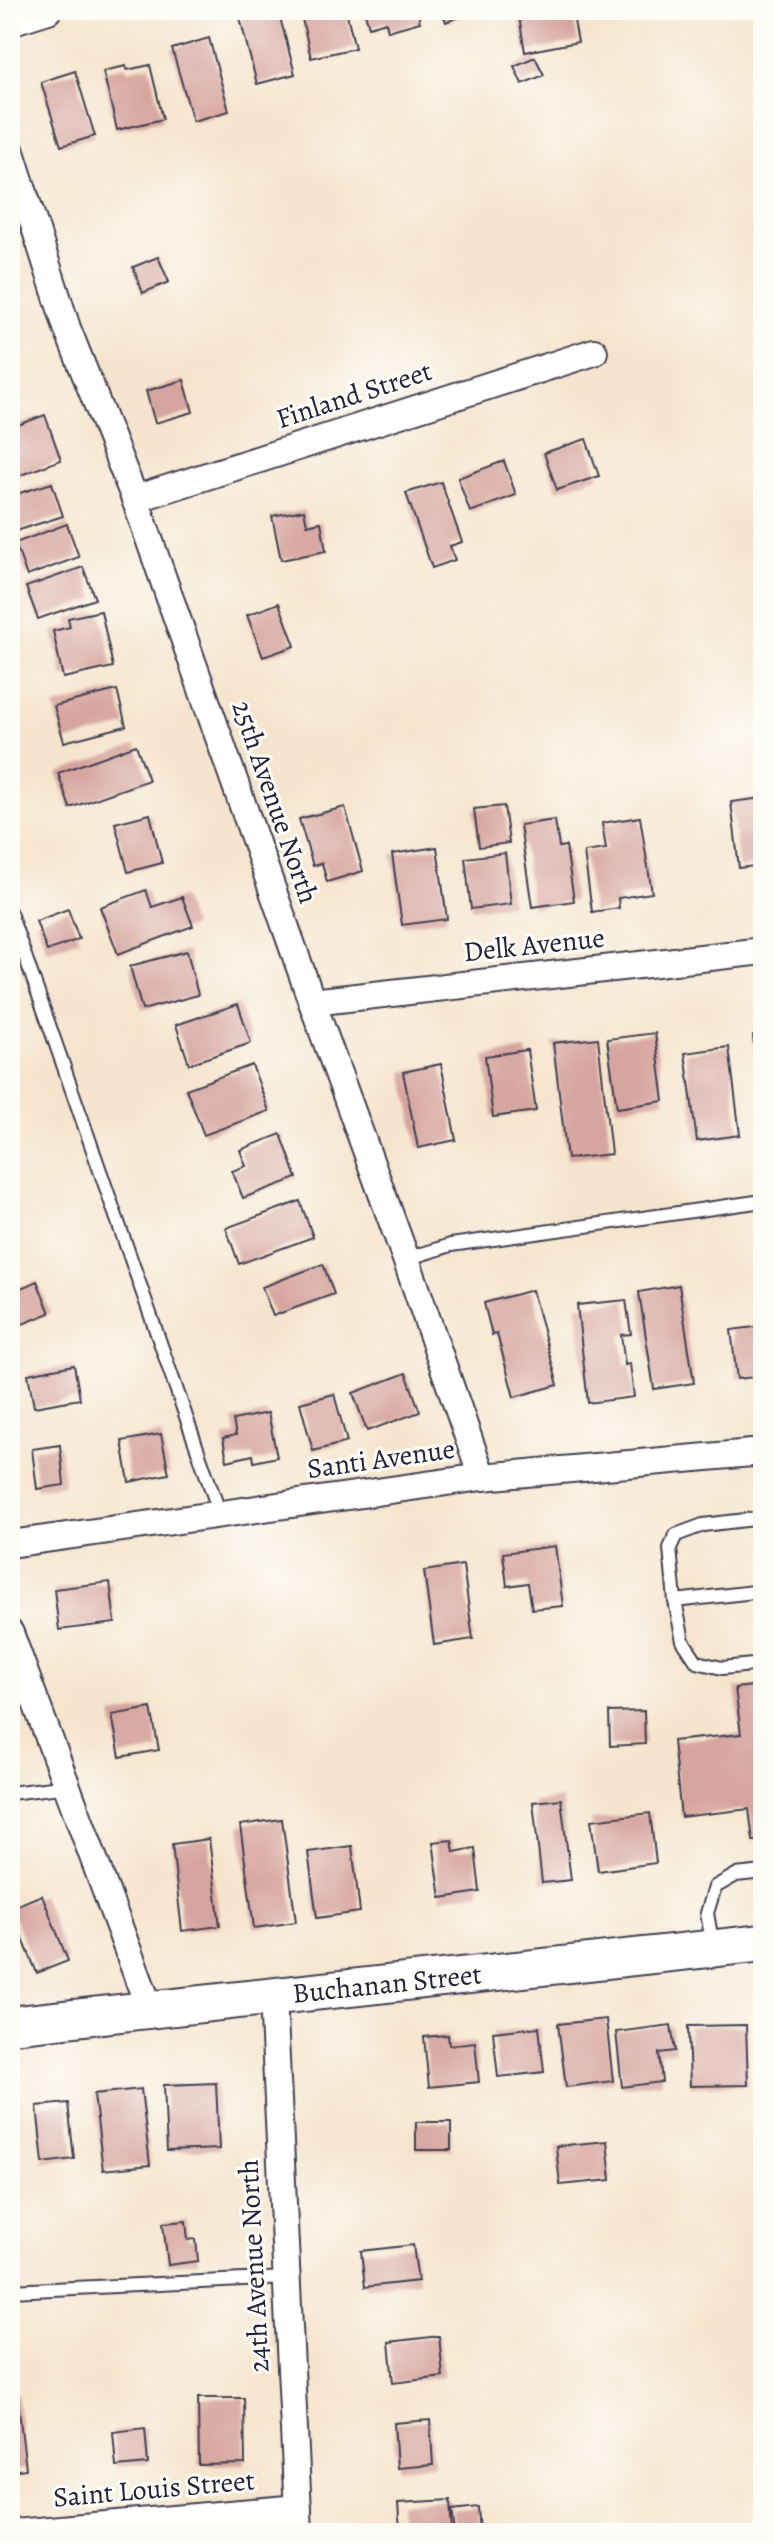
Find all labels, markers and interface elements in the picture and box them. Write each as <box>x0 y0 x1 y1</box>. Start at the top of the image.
street label: Finland Street <box>271 352 437 438</box>
street label: 25th Avenue North <box>222 695 328 909</box>
street label: Delk Avenue <box>461 919 607 971</box>
street label: Santi Avenue <box>305 1430 457 1488</box>
street label: Buchanan Street <box>291 1955 483 2013</box>
street label: 24th Avenue North <box>229 2159 279 2373</box>
street label: Saint Louis Street <box>52 2461 256 2517</box>

